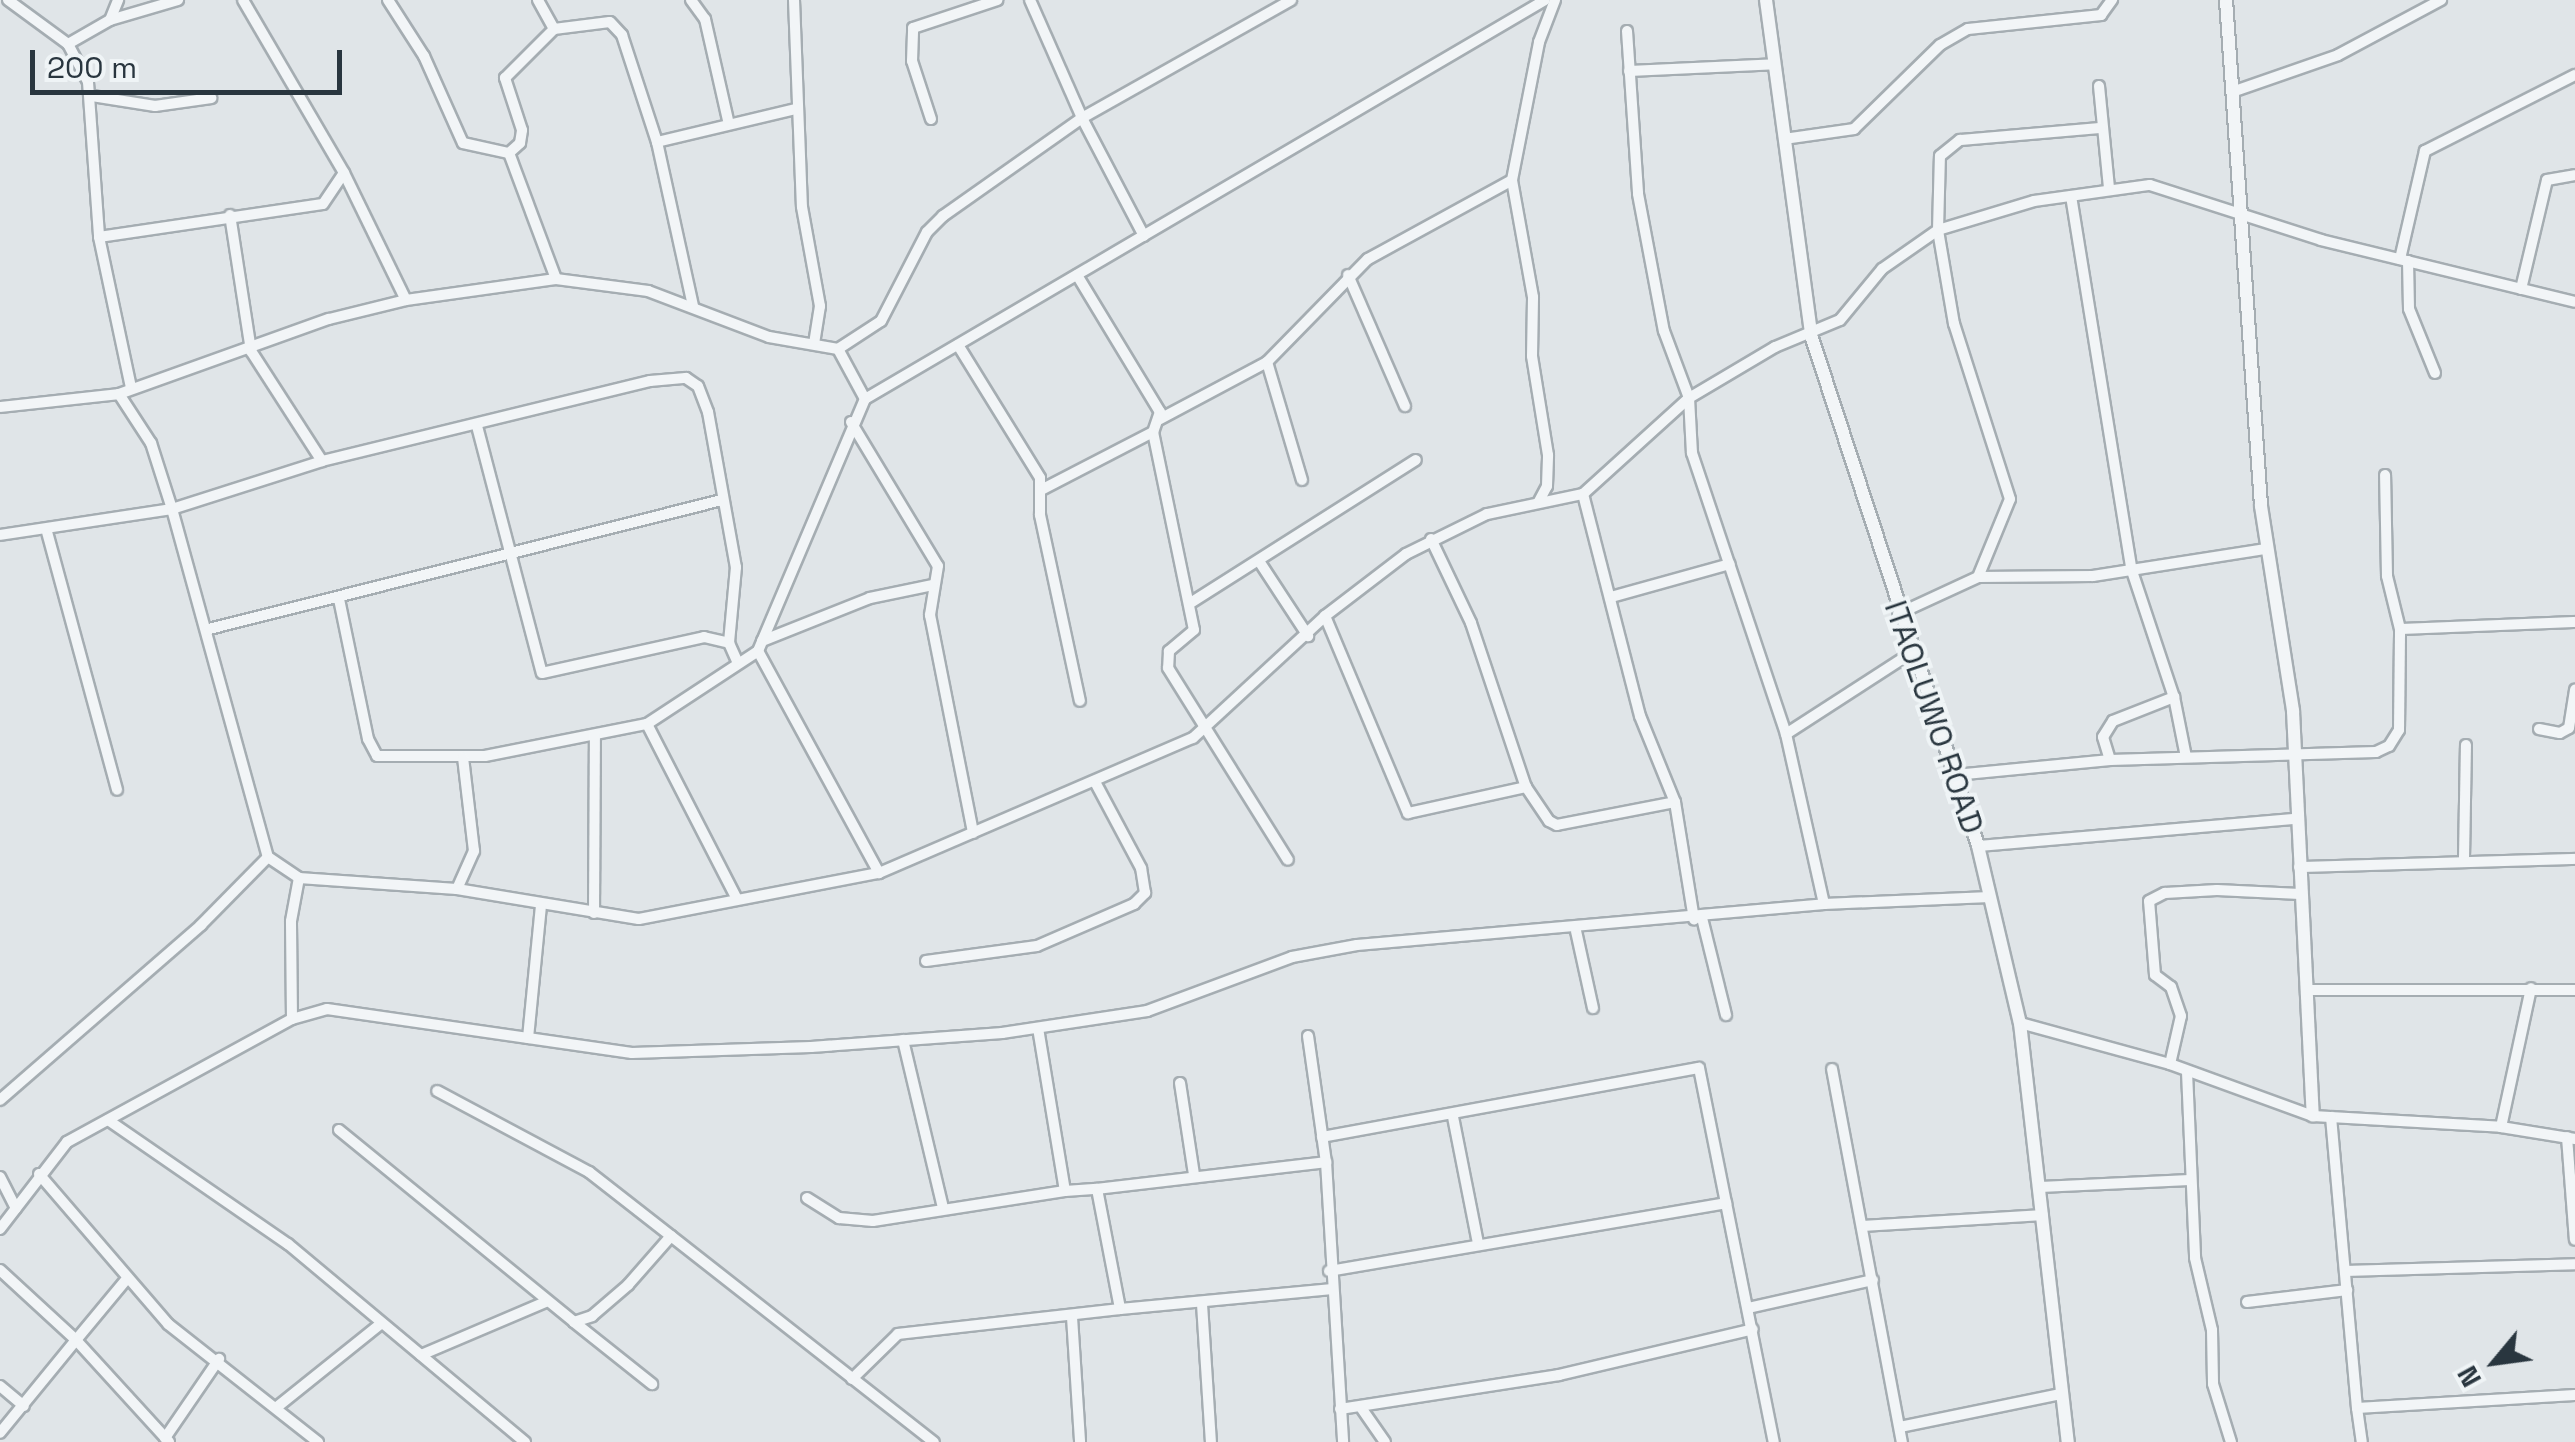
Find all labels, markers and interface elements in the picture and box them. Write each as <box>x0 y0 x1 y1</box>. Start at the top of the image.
scale bar <box>35 30 348 92</box>
text: 200 m <box>47 48 137 87</box>
street label: ITAOLUWO ROAD <box>1876 595 1992 839</box>
north arrow <box>2445 1312 2545 1412</box>
text: N <box>2448 1360 2489 1393</box>

